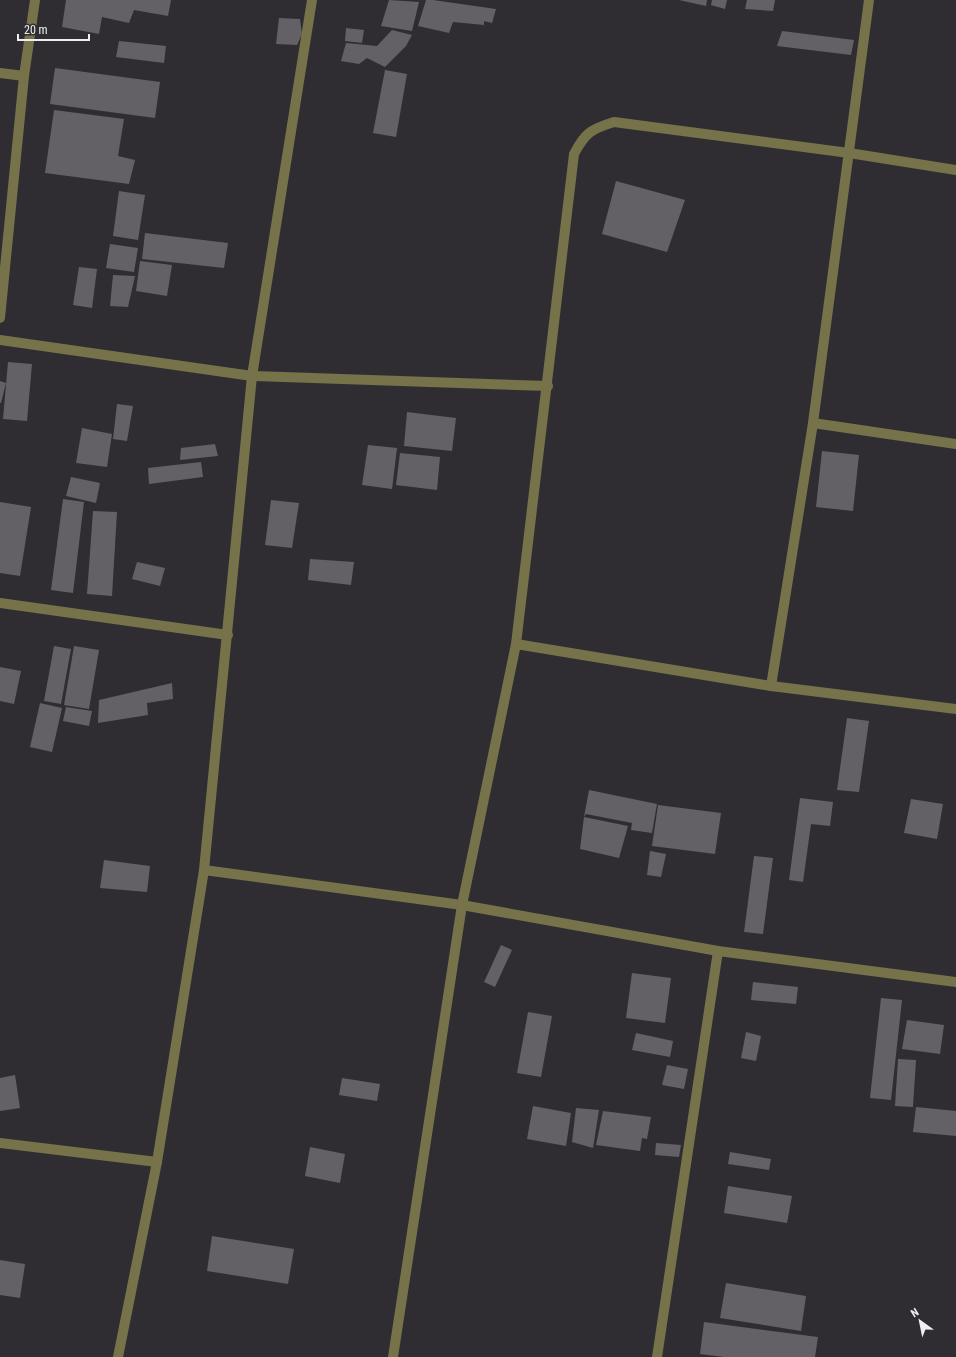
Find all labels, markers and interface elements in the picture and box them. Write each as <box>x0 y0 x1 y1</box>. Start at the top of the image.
scale bar <box>18 16 89 42</box>
text: 20 m <box>24 23 48 37</box>
north arrow <box>900 1301 940 1341</box>
text: N <box>908 1306 921 1320</box>

